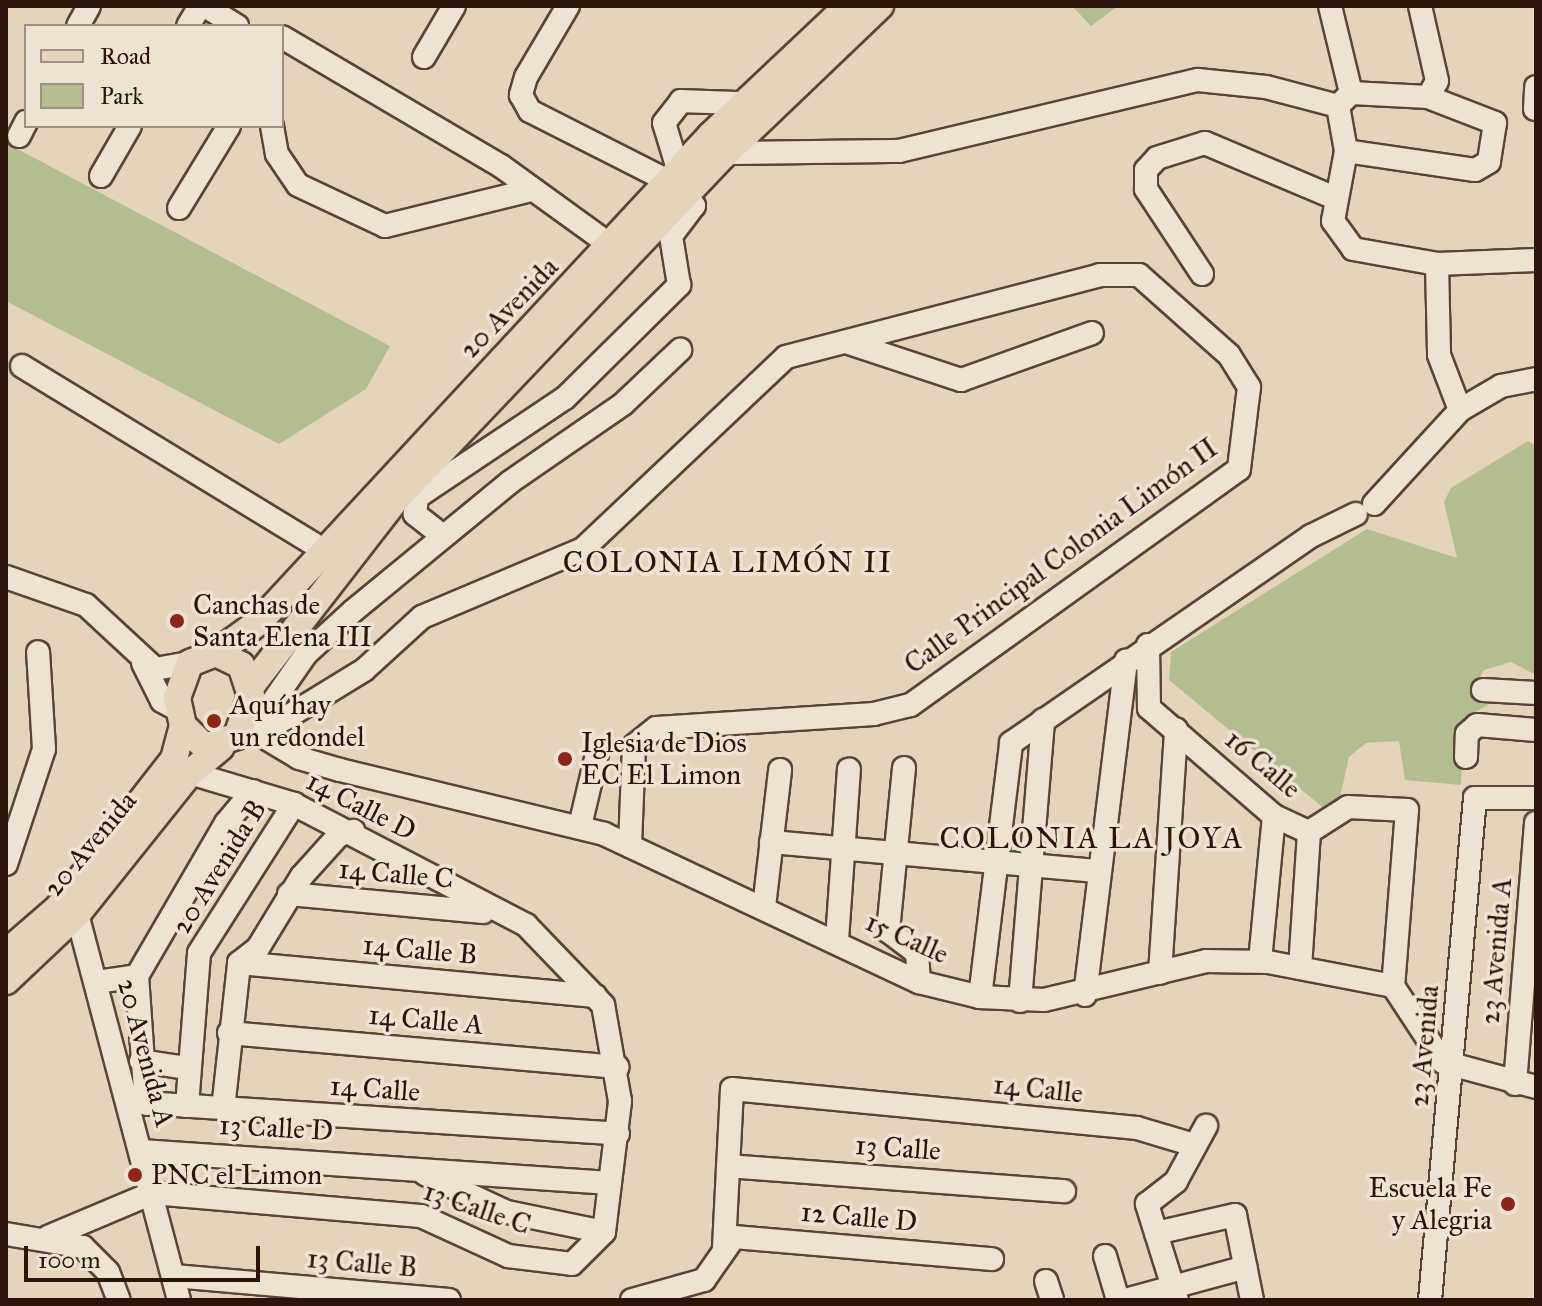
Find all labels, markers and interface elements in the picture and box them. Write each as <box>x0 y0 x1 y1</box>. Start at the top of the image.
legend <box>24 24 284 128</box>
text: Road <box>100 41 151 71</box>
text: Park <box>100 81 143 111</box>
street label: 20 Avenida <box>453 251 565 365</box>
street label: Calle Principal Colonia Limón II <box>898 431 1224 681</box>
district label: COLONIA LIMÓN II <box>563 544 893 580</box>
place label: Canchas de Santa Elena III <box>193 588 372 654</box>
marker: Canchas de Santa Elena III <box>168 612 186 630</box>
place label: Aquí hay un redondel <box>230 688 365 754</box>
marker: Aquí hay un redondel <box>205 712 223 730</box>
street label: 16 Calle <box>1218 723 1308 805</box>
place label: Iglesia de Dios EC El Limon <box>581 726 747 792</box>
marker: Iglesia de Dios EC El Limon <box>556 750 574 768</box>
street label: 14 Calle D <box>301 764 421 848</box>
street label: 20 Avenida <box>36 784 144 904</box>
street label: 20 Avenida B <box>165 794 273 940</box>
district label: COLONIA LA JOYA <box>940 820 1244 856</box>
street label: 14 Calle C <box>337 852 455 896</box>
street label: 23 Avenida A <box>1473 876 1519 1026</box>
street label: 15 Calle <box>860 905 954 971</box>
street label: 14 Calle B <box>361 928 479 972</box>
street label: 20 Avenida A <box>110 975 182 1131</box>
street label: 23 Avenida <box>1402 984 1446 1108</box>
street label: 14 Calle A <box>367 998 485 1042</box>
street label: 14 Calle <box>991 1068 1085 1110</box>
street label: 14 Calle <box>329 1069 421 1109</box>
street label: 13 Calle D <box>218 1108 334 1148</box>
street label: 13 Calle <box>854 1128 942 1168</box>
place label: PNC el Limon <box>151 1158 322 1192</box>
marker: PNC el Limon <box>126 1166 144 1184</box>
place label: Escuela Fe y Alegria <box>1369 1171 1492 1237</box>
street label: 13 Calle C <box>419 1174 535 1242</box>
street label: 12 Calle D <box>799 1195 919 1239</box>
marker: Escuela Fe y Alegria <box>1499 1195 1517 1213</box>
scale bar <box>28 1230 264 1280</box>
street label: 13 Calle B <box>306 1241 418 1285</box>
text: 100 m <box>38 1245 101 1275</box>

